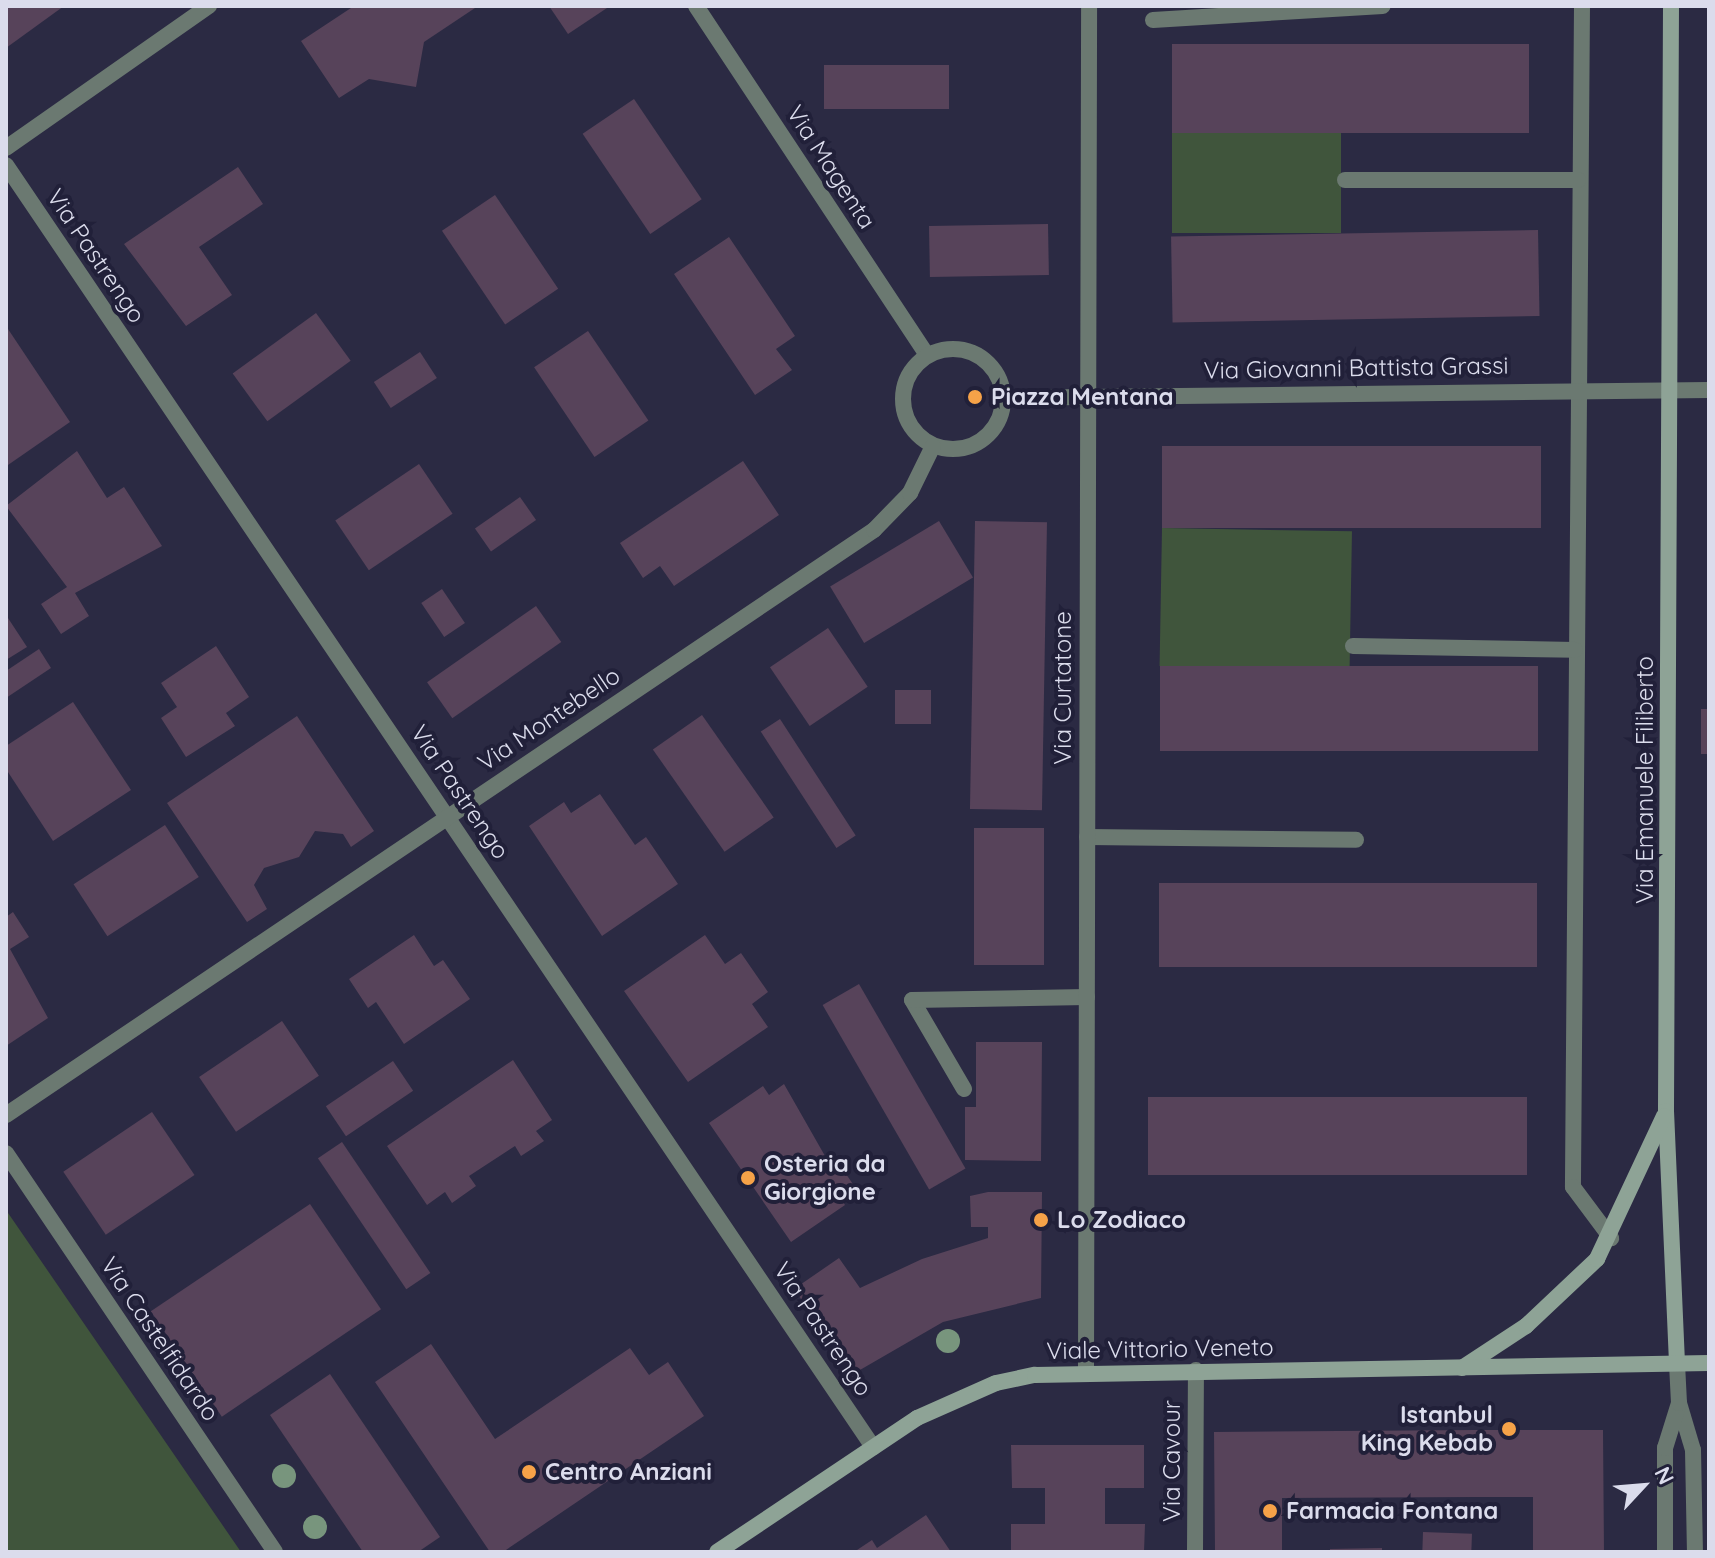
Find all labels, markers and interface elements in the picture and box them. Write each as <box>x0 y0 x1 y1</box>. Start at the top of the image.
street label: Via Magenta <box>780 100 882 234</box>
street label: Via Pastrengo <box>41 184 151 328</box>
street label: Via Giovanni Battista Grassi <box>1203 351 1509 385</box>
place label: Piazza Mentana <box>991 383 1174 411</box>
marker: Piazza Mentana <box>966 388 984 406</box>
street label: Via Curtatone <box>1049 611 1077 765</box>
street label: Via Emanuele Filiberto <box>1631 656 1659 904</box>
street label: Via Montebello <box>472 661 626 777</box>
street label: Via Pastrengo <box>405 720 515 864</box>
place label: Osteria da Giorgione <box>764 1150 886 1206</box>
marker: Osteria da Giorgione <box>739 1169 757 1187</box>
place label: Lo Zodiaco <box>1057 1206 1186 1234</box>
marker: Lo Zodiaco <box>1032 1211 1050 1229</box>
street label: Via Castelfidardo <box>95 1252 225 1426</box>
street label: Via Pastrengo <box>768 1257 878 1401</box>
street label: Viale Vittorio Veneto <box>1046 1333 1274 1365</box>
street label: Via Cavour <box>1158 1400 1186 1522</box>
place label: Istanbul King Kebab <box>1361 1401 1493 1457</box>
marker: Istanbul King Kebab <box>1500 1420 1518 1438</box>
north arrow <box>1603 1446 1683 1526</box>
place label: Centro Anziani <box>545 1458 712 1486</box>
text: N <box>1648 1462 1681 1489</box>
marker: Centro Anziani <box>520 1463 538 1481</box>
place label: Farmacia Fontana <box>1286 1497 1498 1525</box>
marker: Farmacia Fontana <box>1261 1502 1279 1520</box>

